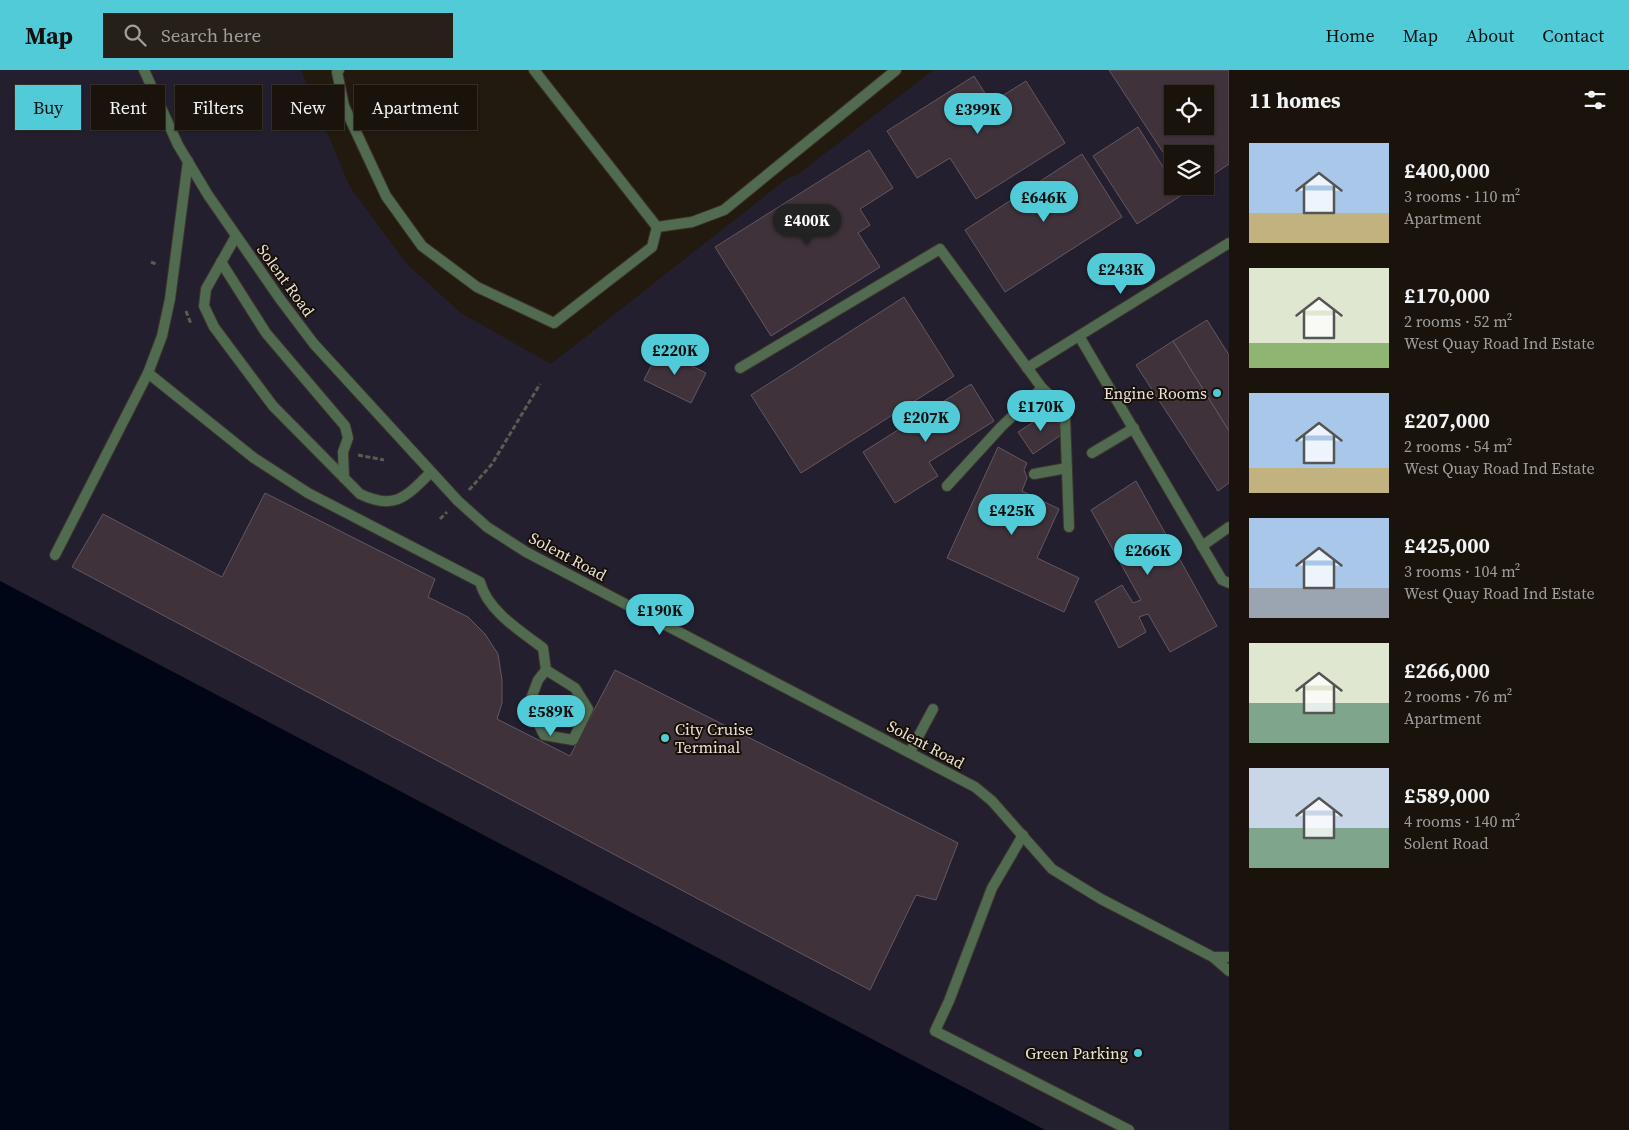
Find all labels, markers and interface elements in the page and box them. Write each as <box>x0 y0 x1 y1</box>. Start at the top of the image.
search box <box>103 13 453 58</box>
text: Map <box>25 19 73 52</box>
icon: search <box>121 21 149 49</box>
text: Search here <box>161 22 261 48</box>
text: Home <box>1326 23 1375 48</box>
text: Map <box>1403 23 1438 48</box>
text: About <box>1466 23 1514 48</box>
text: Contact <box>1542 23 1604 48</box>
chip: Buy <box>15 85 81 130</box>
chip: Rent <box>91 85 165 130</box>
chip: Filters <box>175 85 262 130</box>
chip: New <box>272 85 344 130</box>
chip: Apartment <box>354 85 477 130</box>
map controls <box>1164 85 1214 195</box>
button: locate <box>1164 85 1214 135</box>
text: 11 homes <box>1249 86 1341 115</box>
icon: filters <box>1581 86 1609 114</box>
pin: £399K <box>943 92 1013 135</box>
text: £399K <box>955 98 1001 120</box>
button: layers <box>1164 145 1214 195</box>
text: £400,000 <box>1404 156 1490 185</box>
icon: home <box>1289 163 1349 223</box>
pin: £646K <box>1009 180 1079 223</box>
text: 3 rooms · 110 m² <box>1404 185 1520 207</box>
text: £646K <box>1021 186 1067 208</box>
pin: £400K <box>772 204 842 246</box>
text: Apartment <box>1404 207 1481 229</box>
text: £400K <box>784 209 830 231</box>
street label: Solent Road <box>252 239 320 321</box>
pin: £243K <box>1086 252 1156 295</box>
text: £243K <box>1098 258 1144 280</box>
text: £170,000 <box>1404 281 1490 310</box>
icon: home <box>1289 288 1349 348</box>
text: 2 rooms · 52 m² <box>1404 310 1512 332</box>
text: West Quay Road Ind Estate <box>1404 332 1595 354</box>
pin: £220K <box>640 334 710 376</box>
text: £220K <box>652 339 698 361</box>
place label: Engine Rooms <box>1104 382 1207 404</box>
marker: Engine Rooms <box>1211 387 1223 399</box>
pin: £170K <box>1006 390 1076 432</box>
text: £170K <box>1018 395 1064 417</box>
pin: £207K <box>891 400 961 443</box>
text: £207K <box>903 406 949 428</box>
text: £207,000 <box>1404 406 1490 435</box>
icon: home <box>1289 413 1349 473</box>
text: 2 rooms · 54 m² <box>1404 435 1512 457</box>
text: West Quay Road Ind Estate <box>1404 457 1595 479</box>
pin: £425K <box>977 494 1047 536</box>
text: £425K <box>989 499 1035 521</box>
street label: Solent Road <box>526 526 610 586</box>
text: £425,000 <box>1404 531 1490 560</box>
pin: £266K <box>1113 534 1183 576</box>
icon: home <box>1289 538 1349 598</box>
text: £266K <box>1125 539 1171 561</box>
text: 3 rooms · 104 m² <box>1404 560 1520 582</box>
text: West Quay Road Ind Estate <box>1404 582 1595 604</box>
pin: £190K <box>625 594 695 636</box>
text: £190K <box>637 599 683 621</box>
text: £266,000 <box>1404 656 1490 685</box>
icon: home <box>1289 663 1349 723</box>
text: 2 rooms · 76 m² <box>1404 685 1512 707</box>
pin: £589K <box>516 694 586 737</box>
text: £589K <box>528 700 574 722</box>
text: Apartment <box>1404 707 1481 729</box>
street label: Solent Road <box>884 714 968 774</box>
place label: City Cruise Terminal <box>675 718 753 758</box>
marker: City Cruise Terminal <box>659 732 671 744</box>
text: £589,000 <box>1404 781 1490 810</box>
icon: home <box>1289 788 1349 848</box>
text: 4 rooms · 140 m² <box>1404 810 1520 832</box>
text: Solent Road <box>1404 832 1489 854</box>
place label: Green Parking <box>1025 1042 1128 1064</box>
marker: Green Parking <box>1132 1047 1144 1059</box>

